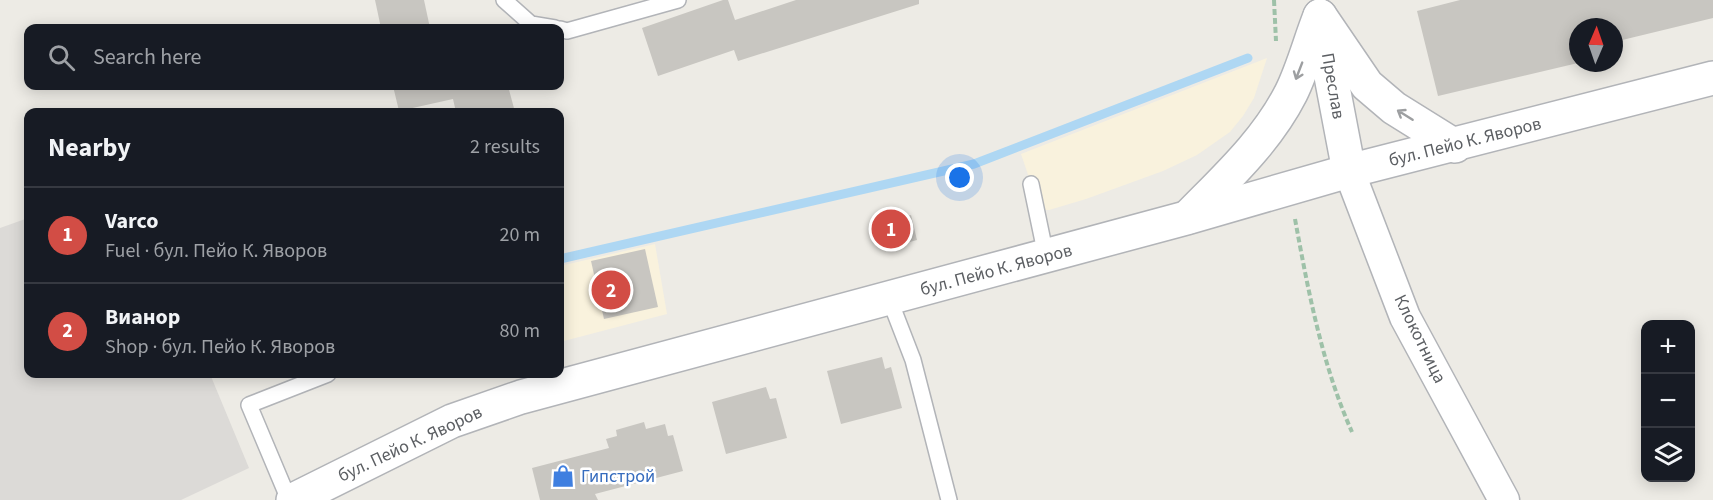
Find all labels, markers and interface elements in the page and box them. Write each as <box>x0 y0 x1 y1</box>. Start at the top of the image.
north arrow <box>1569 18 1623 72</box>
search box <box>24 24 564 90</box>
icon: search <box>45 41 78 74</box>
text: Search here <box>93 41 201 73</box>
street label: Преслав <box>1315 51 1351 121</box>
one-way arrow <box>1293 61 1304 80</box>
one-way arrow <box>1397 108 1414 121</box>
street label: бул. Пейо К. Яворов <box>1386 111 1544 173</box>
text: Nearby <box>48 129 131 166</box>
text: 2 results <box>470 133 540 161</box>
your location <box>945 163 974 192</box>
text: Varco <box>105 205 159 237</box>
pin: 1 <box>872 206 910 252</box>
text: 1 <box>62 221 73 249</box>
text: 20 m <box>500 221 540 249</box>
text: Fuel · бул. Пейо К. Яворов <box>105 237 327 265</box>
street label: бул. Пейо К. Яворов <box>917 238 1075 302</box>
pin: 2 <box>592 268 630 312</box>
street label: Клокотница <box>1388 290 1452 388</box>
text: Вианор <box>105 301 180 333</box>
text: 2 <box>62 317 73 345</box>
text: 80 m <box>500 317 540 345</box>
map controls <box>1641 320 1695 482</box>
button: + <box>1641 320 1695 374</box>
text: Shop · бул. Пейо К. Яворов <box>105 333 335 361</box>
button: − <box>1641 374 1695 428</box>
street label: бул. Пейо К. Яворов <box>334 400 486 488</box>
button: layers <box>1641 428 1695 482</box>
shop icon: Гипстрой <box>550 463 576 489</box>
place label: Гипстрой <box>581 464 655 489</box>

